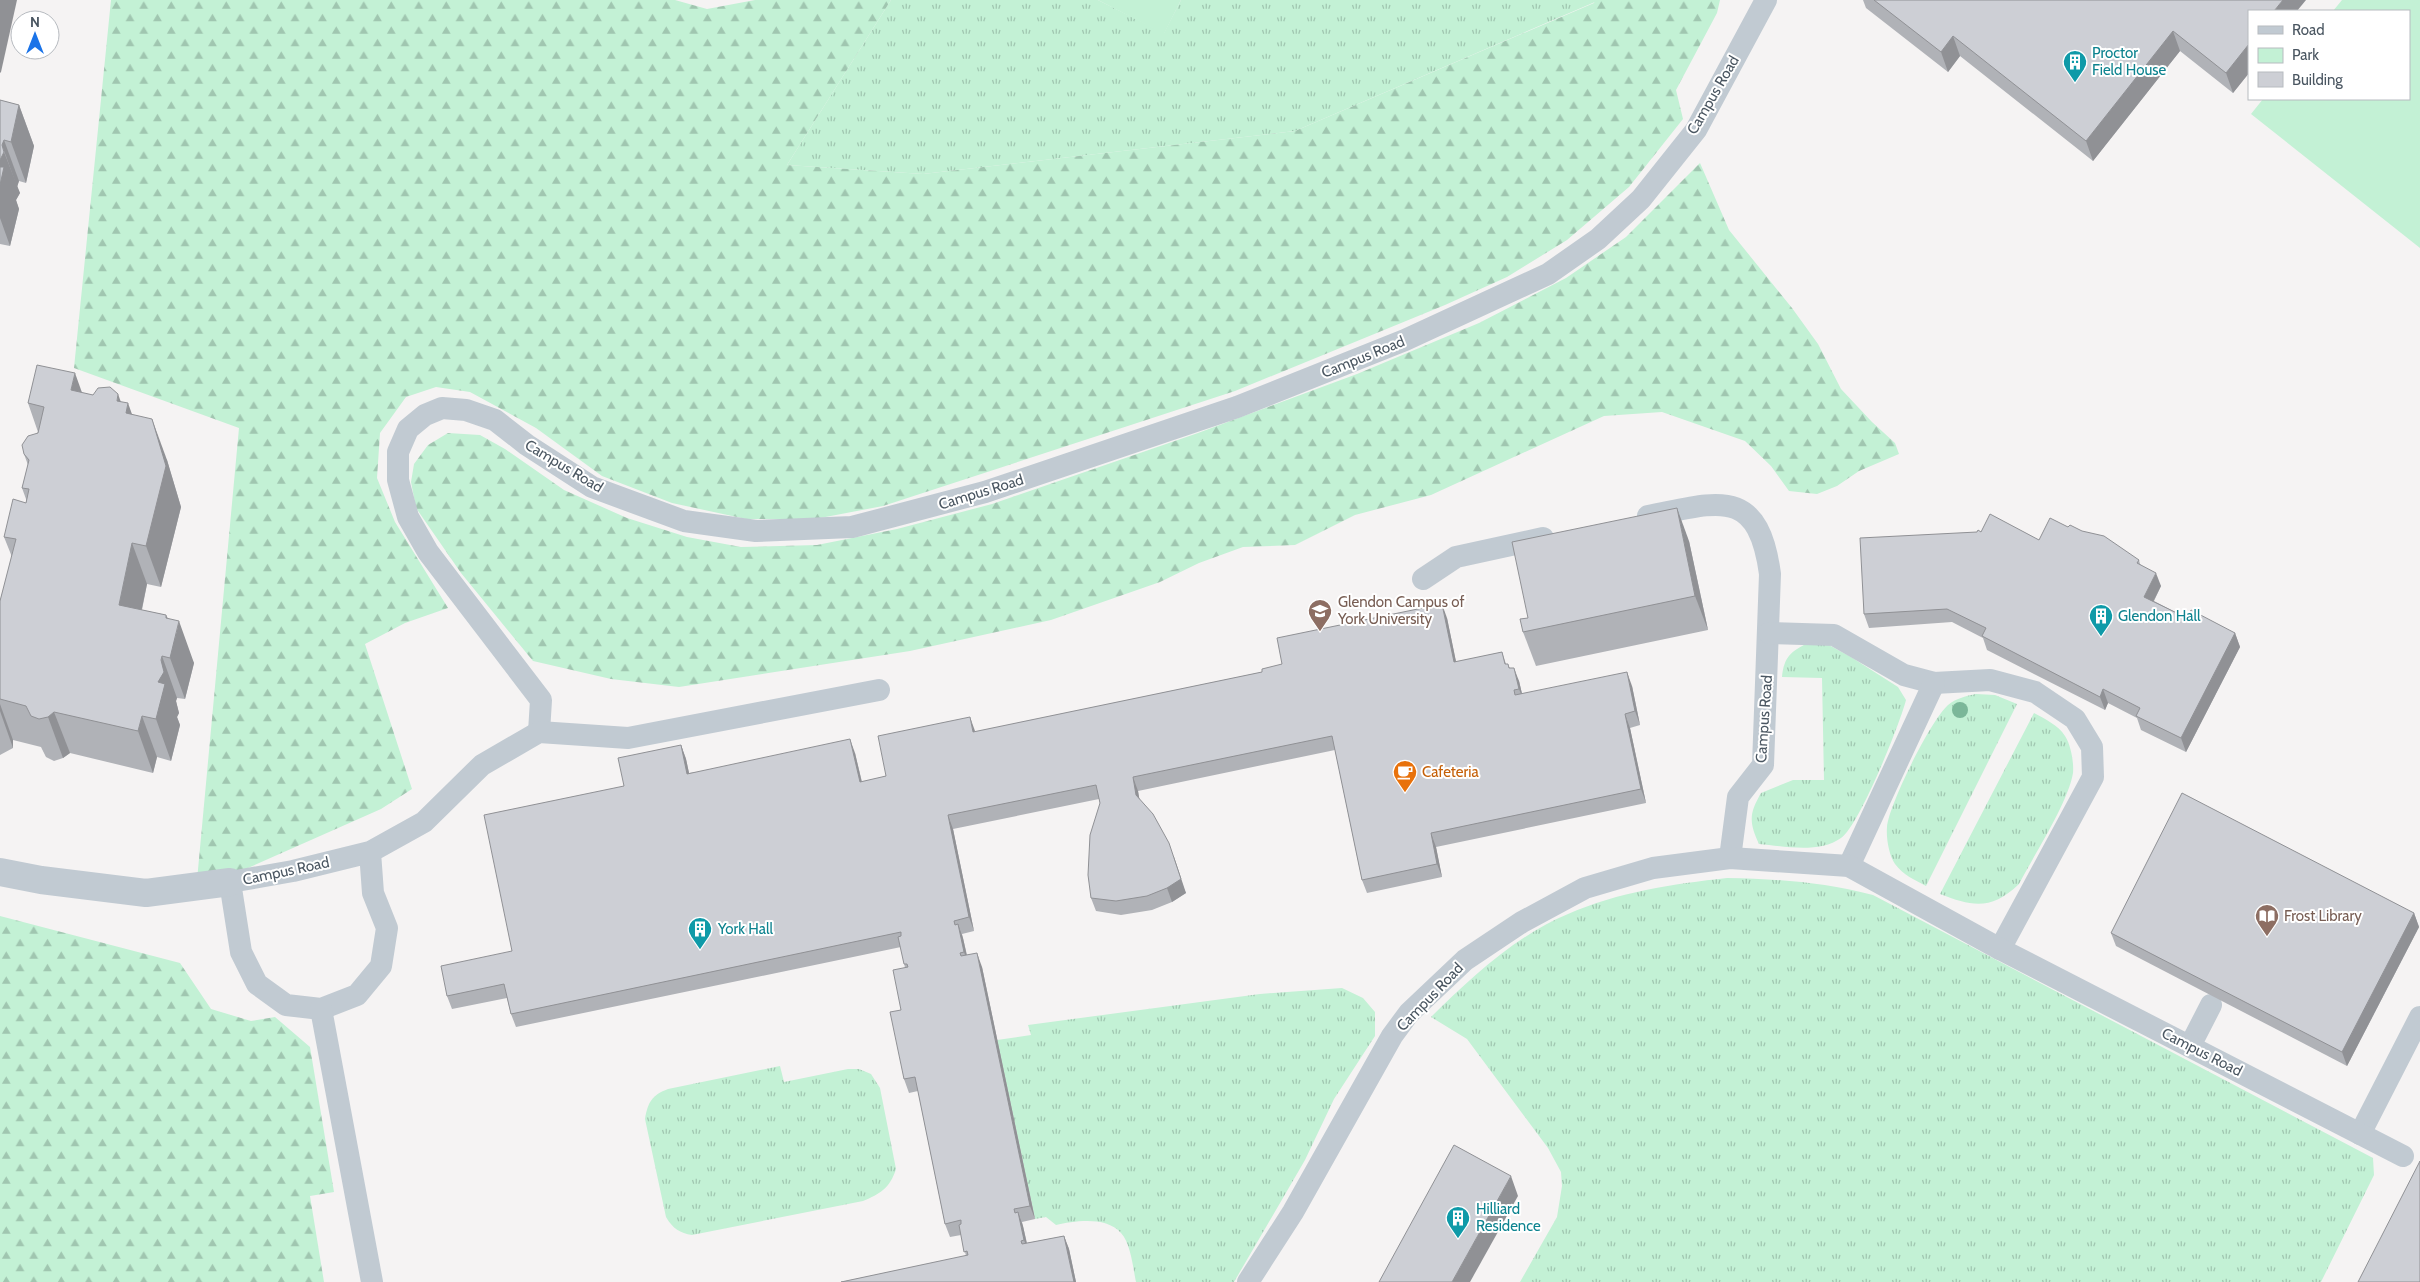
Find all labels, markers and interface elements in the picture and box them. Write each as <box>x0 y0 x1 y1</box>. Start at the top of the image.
north arrow <box>10 10 60 60</box>
legend <box>2248 10 2410 100</box>
text: N <box>30 13 40 31</box>
text: Road <box>2292 21 2325 39</box>
place label: Proctor Field House <box>2092 44 2166 79</box>
text: Park <box>2292 46 2319 64</box>
building icon: Proctor Field House <box>2062 49 2088 83</box>
street label: Campus Road <box>1683 52 1743 138</box>
text: Building <box>2292 71 2343 89</box>
street label: Campus Road <box>1319 332 1407 382</box>
street label: Campus Road <box>522 436 606 496</box>
street label: Campus Road <box>936 471 1026 513</box>
place label: Glendon Campus of York University <box>1337 593 1464 628</box>
school or university icon: Glendon Campus of York University <box>1307 598 1333 632</box>
building icon: Glendon Hall <box>2088 603 2114 637</box>
place label: Glendon Hall <box>2118 607 2201 625</box>
street label: Campus Road <box>1752 675 1776 763</box>
cafe icon: Cafeteria <box>1392 759 1418 793</box>
place label: Cafeteria <box>1422 763 1479 781</box>
street label: Campus Road <box>241 853 331 889</box>
library icon: Frost Library <box>2254 903 2280 937</box>
place label: Frost Library <box>2284 907 2362 925</box>
building icon: York Hall <box>687 916 713 950</box>
place label: York Hall <box>717 920 773 938</box>
street label: Campus Road <box>1393 959 1467 1035</box>
street label: Campus Road <box>2159 1024 2245 1080</box>
place label: Hilliard Residence <box>1476 1200 1541 1235</box>
building icon: Hilliard Residence <box>1445 1205 1471 1239</box>

